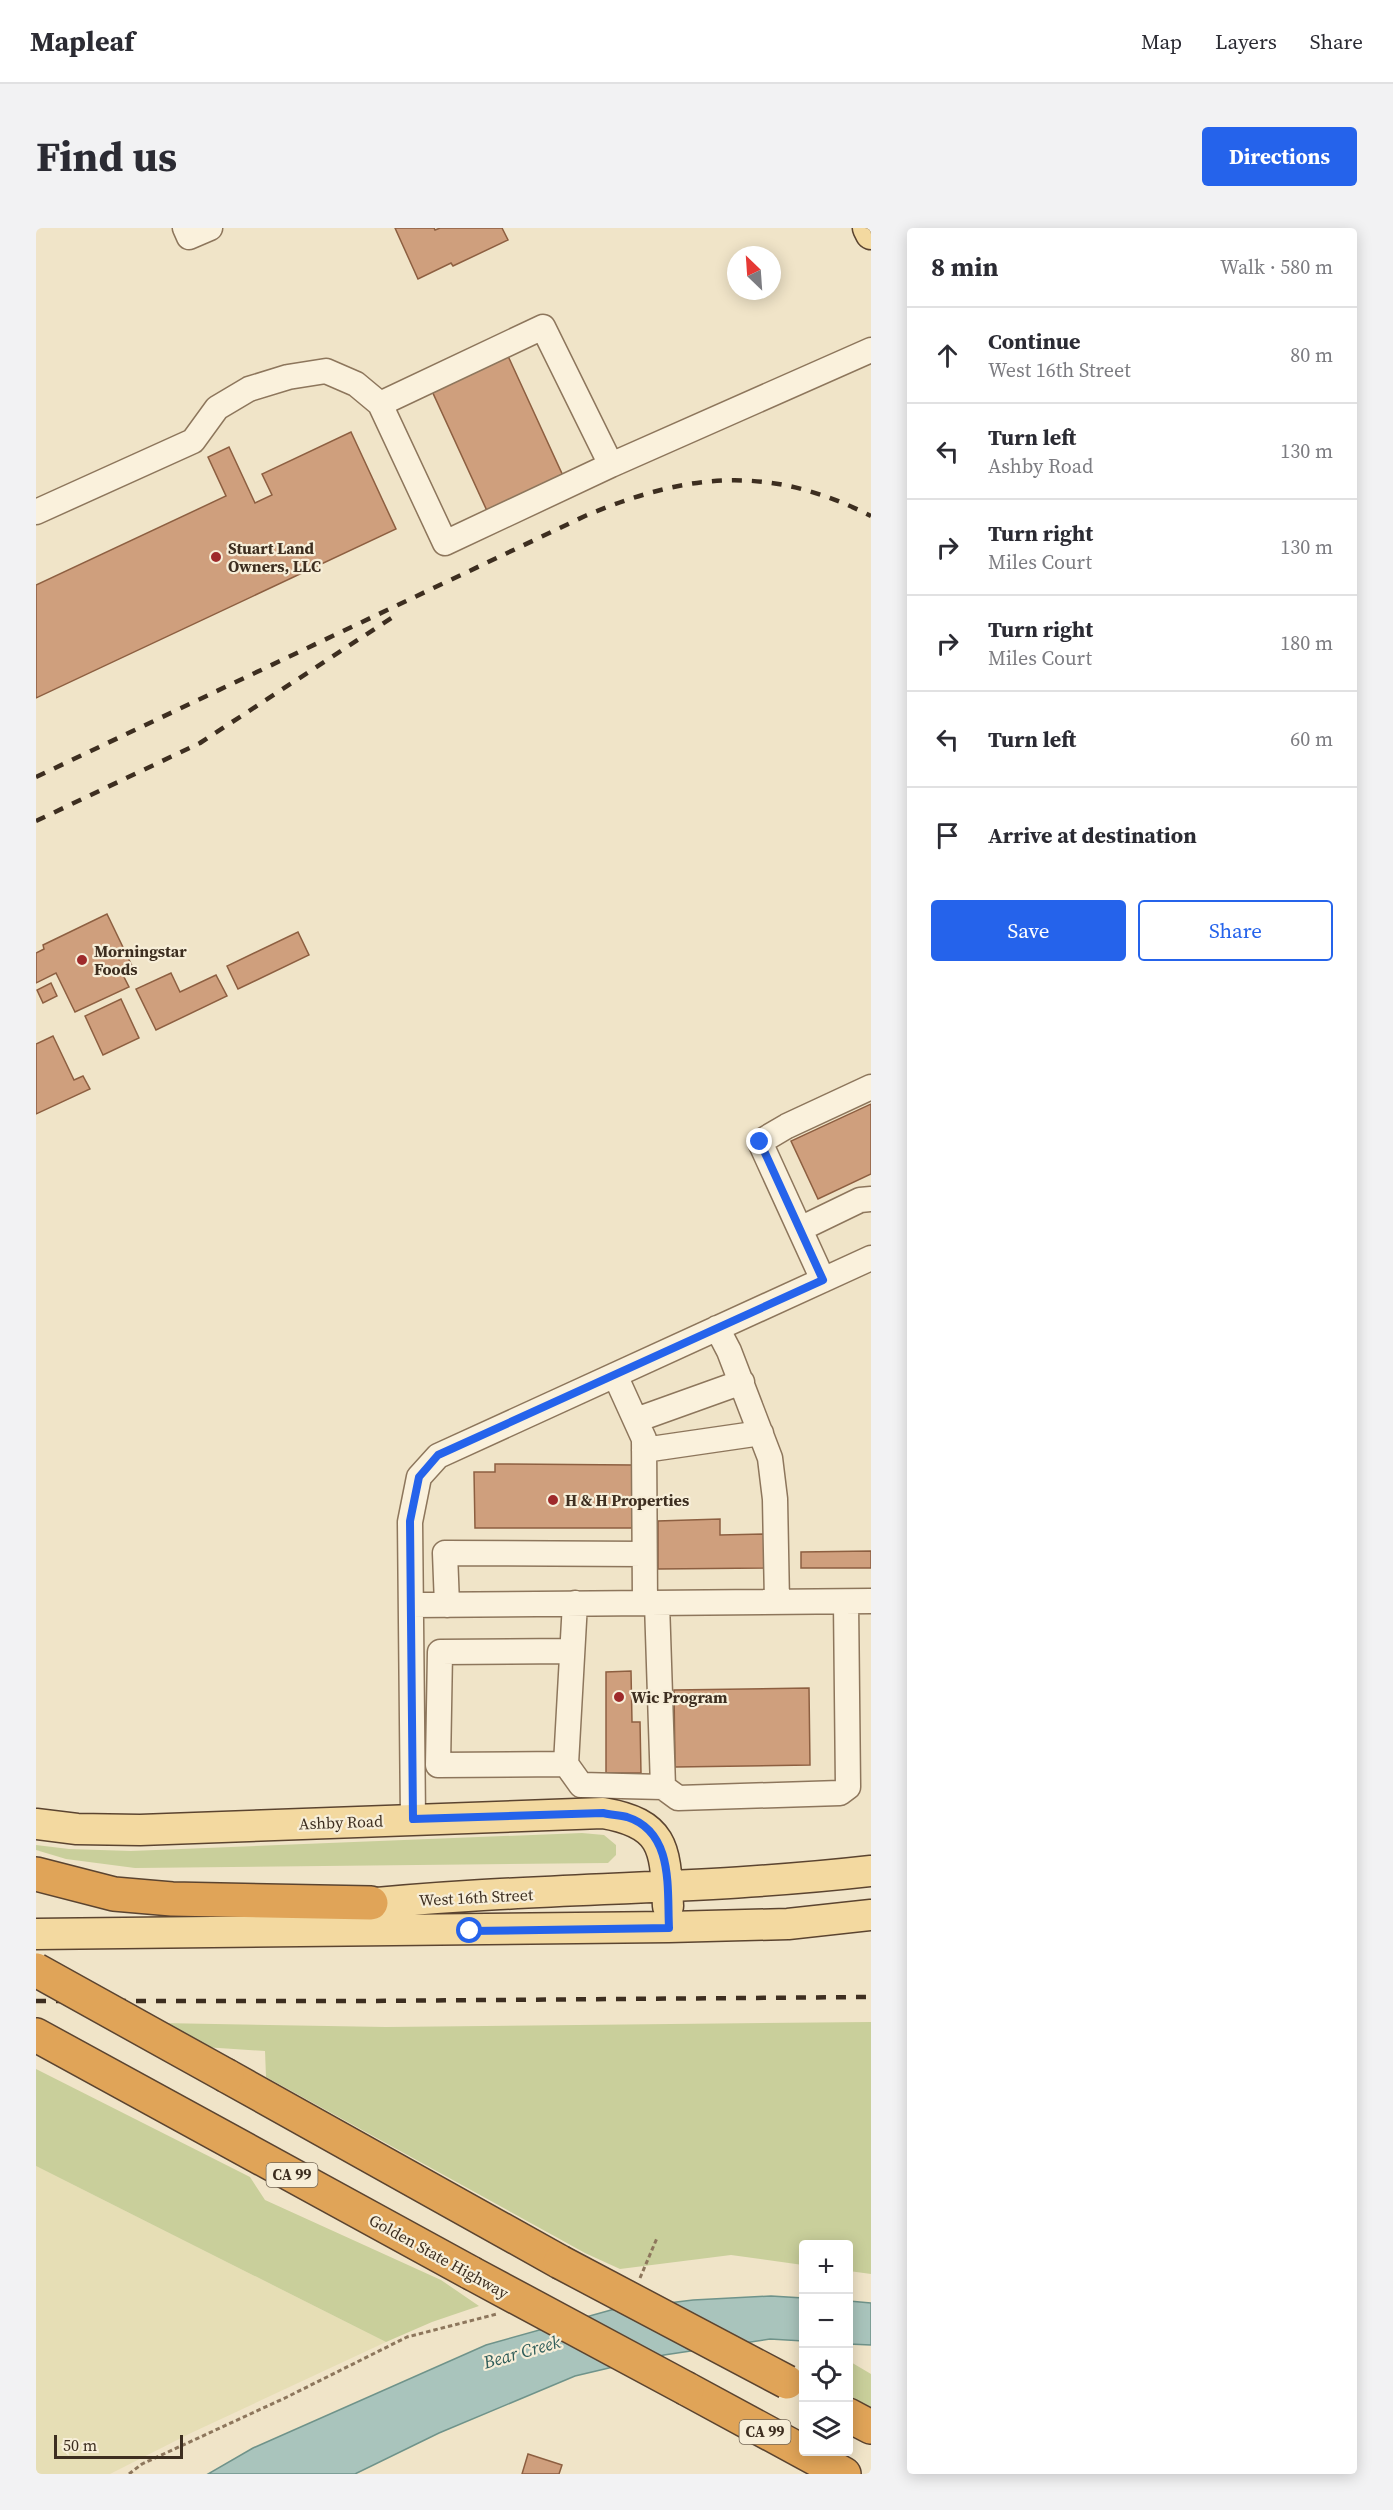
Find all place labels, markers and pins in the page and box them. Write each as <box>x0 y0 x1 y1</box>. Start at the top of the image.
place label: Stuart Land Owners, LLC <box>228 537 321 577</box>
marker: Stuart Land Owners, LLC <box>209 550 223 564</box>
place label: Morningstar Foods <box>94 940 187 980</box>
marker: Morningstar Foods <box>75 953 89 967</box>
place label: H & H Properties <box>565 1489 689 1511</box>
marker: H & H Properties <box>546 1493 560 1507</box>
place label: Wic Program <box>631 1686 728 1708</box>
marker: Wic Program <box>612 1690 626 1704</box>

